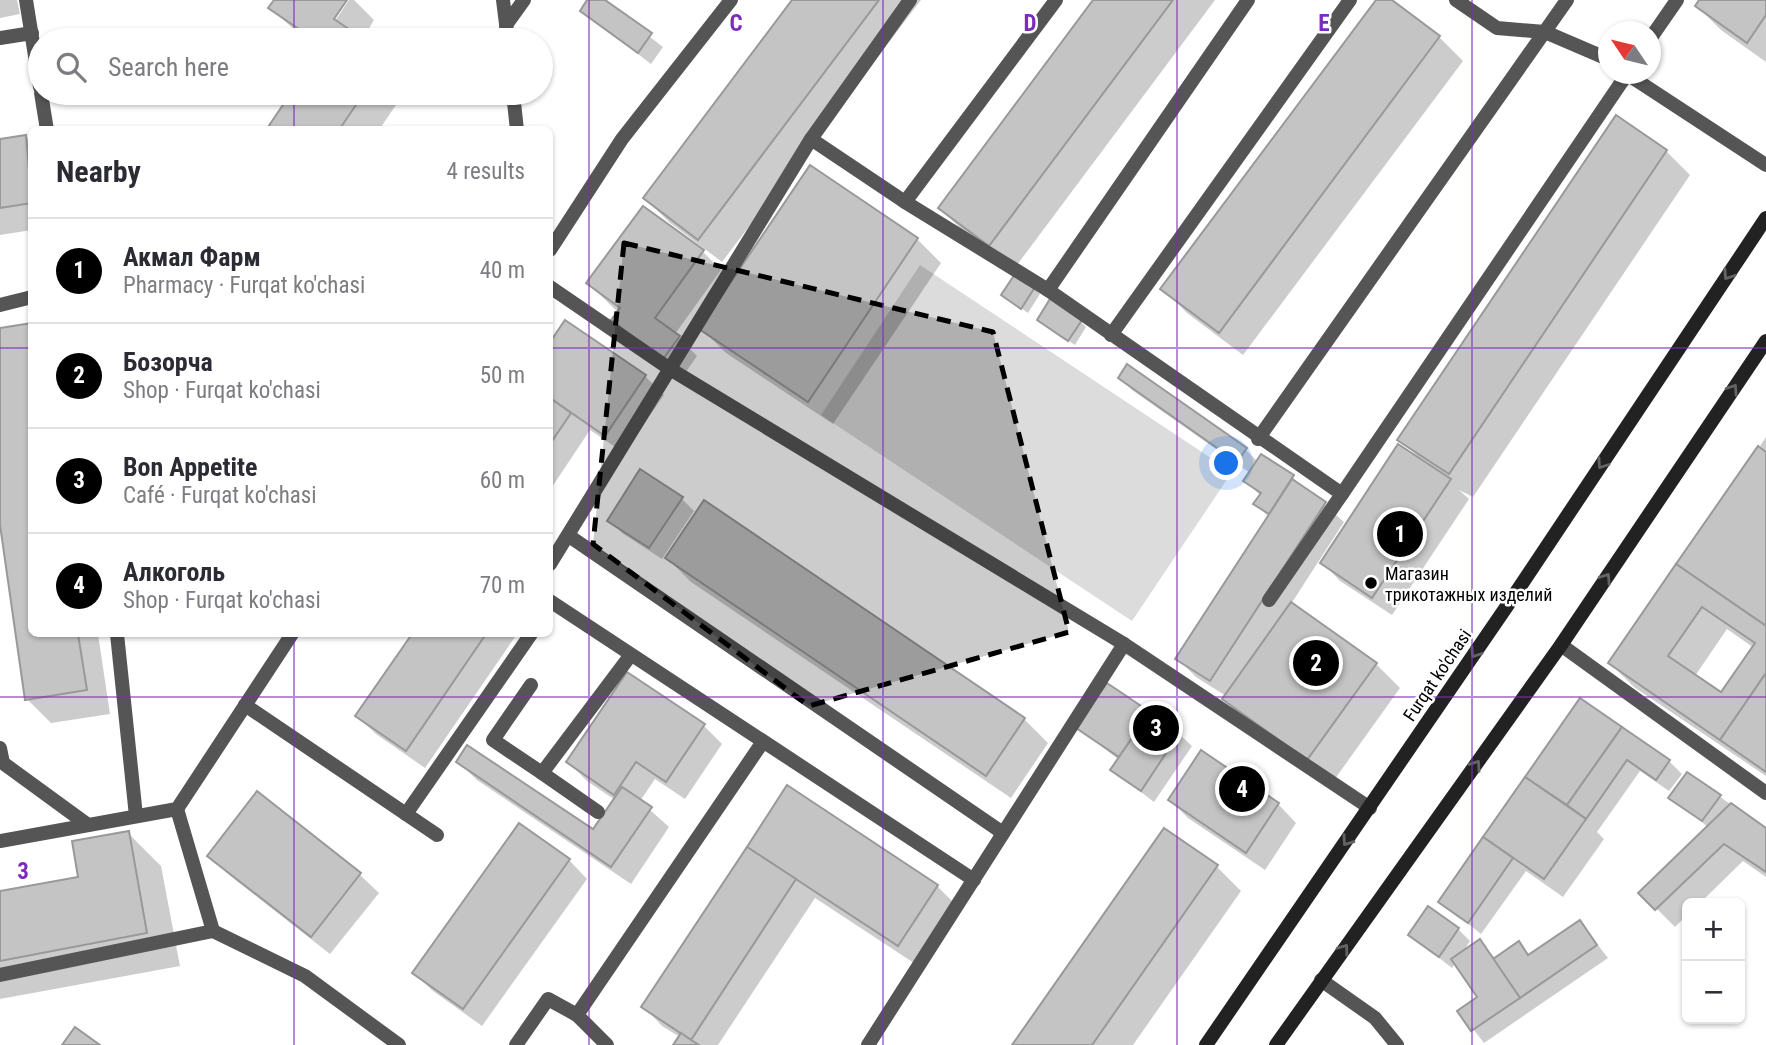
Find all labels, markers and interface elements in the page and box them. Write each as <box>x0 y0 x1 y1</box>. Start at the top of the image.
text: C <box>729 10 743 37</box>
text: D <box>1024 10 1037 37</box>
text: E <box>1318 10 1330 37</box>
north arrow <box>1598 21 1661 84</box>
search box <box>28 28 553 105</box>
icon: search <box>52 48 90 86</box>
text: Search here <box>108 52 229 82</box>
text: Nearby <box>56 154 141 189</box>
text: 4 results <box>447 158 525 185</box>
text: Акмал Фарм <box>123 242 261 272</box>
text: 1 <box>73 257 85 284</box>
text: 40 m <box>480 257 525 284</box>
one-way arrow <box>1724 267 1736 280</box>
text: Pharmacy · Furqat ko'chasi <box>123 272 365 299</box>
text: Бозорча <box>123 347 213 377</box>
text: 2 <box>73 362 85 389</box>
text: 50 m <box>480 362 525 389</box>
text: Shop · Furqat ko'chasi <box>123 377 321 404</box>
one-way arrow <box>1725 384 1738 397</box>
your location <box>1209 446 1243 480</box>
text: Bon Appetite <box>123 452 257 482</box>
one-way arrow <box>1598 456 1610 469</box>
text: 3 <box>73 467 85 494</box>
text: 60 m <box>480 467 525 494</box>
text: Café · Furqat ko'chasi <box>123 482 317 509</box>
pin: 1 <box>1377 508 1423 560</box>
text: Алкоголь <box>123 557 225 587</box>
place label: Магазин трикотажных изделий <box>1385 563 1552 605</box>
text: 4 <box>73 572 85 599</box>
text: 70 m <box>480 572 525 599</box>
one-way arrow <box>1598 573 1610 586</box>
marker: Магазин трикотажных изделий <box>1363 575 1379 591</box>
text: Shop · Furqat ko'chasi <box>123 587 321 614</box>
street label: Furqat ko'chasi <box>1399 625 1475 725</box>
pin: 2 <box>1293 637 1339 689</box>
one-way arrow <box>1471 645 1483 658</box>
pin: 3 <box>1133 702 1179 754</box>
one-way arrow <box>1468 760 1480 773</box>
pin: 4 <box>1219 763 1265 815</box>
one-way arrow <box>1343 833 1355 846</box>
text: 3 <box>17 858 29 885</box>
map controls <box>1682 898 1745 1024</box>
button: + <box>1682 898 1745 961</box>
one-way arrow <box>1335 945 1348 957</box>
button: − <box>1682 961 1745 1024</box>

